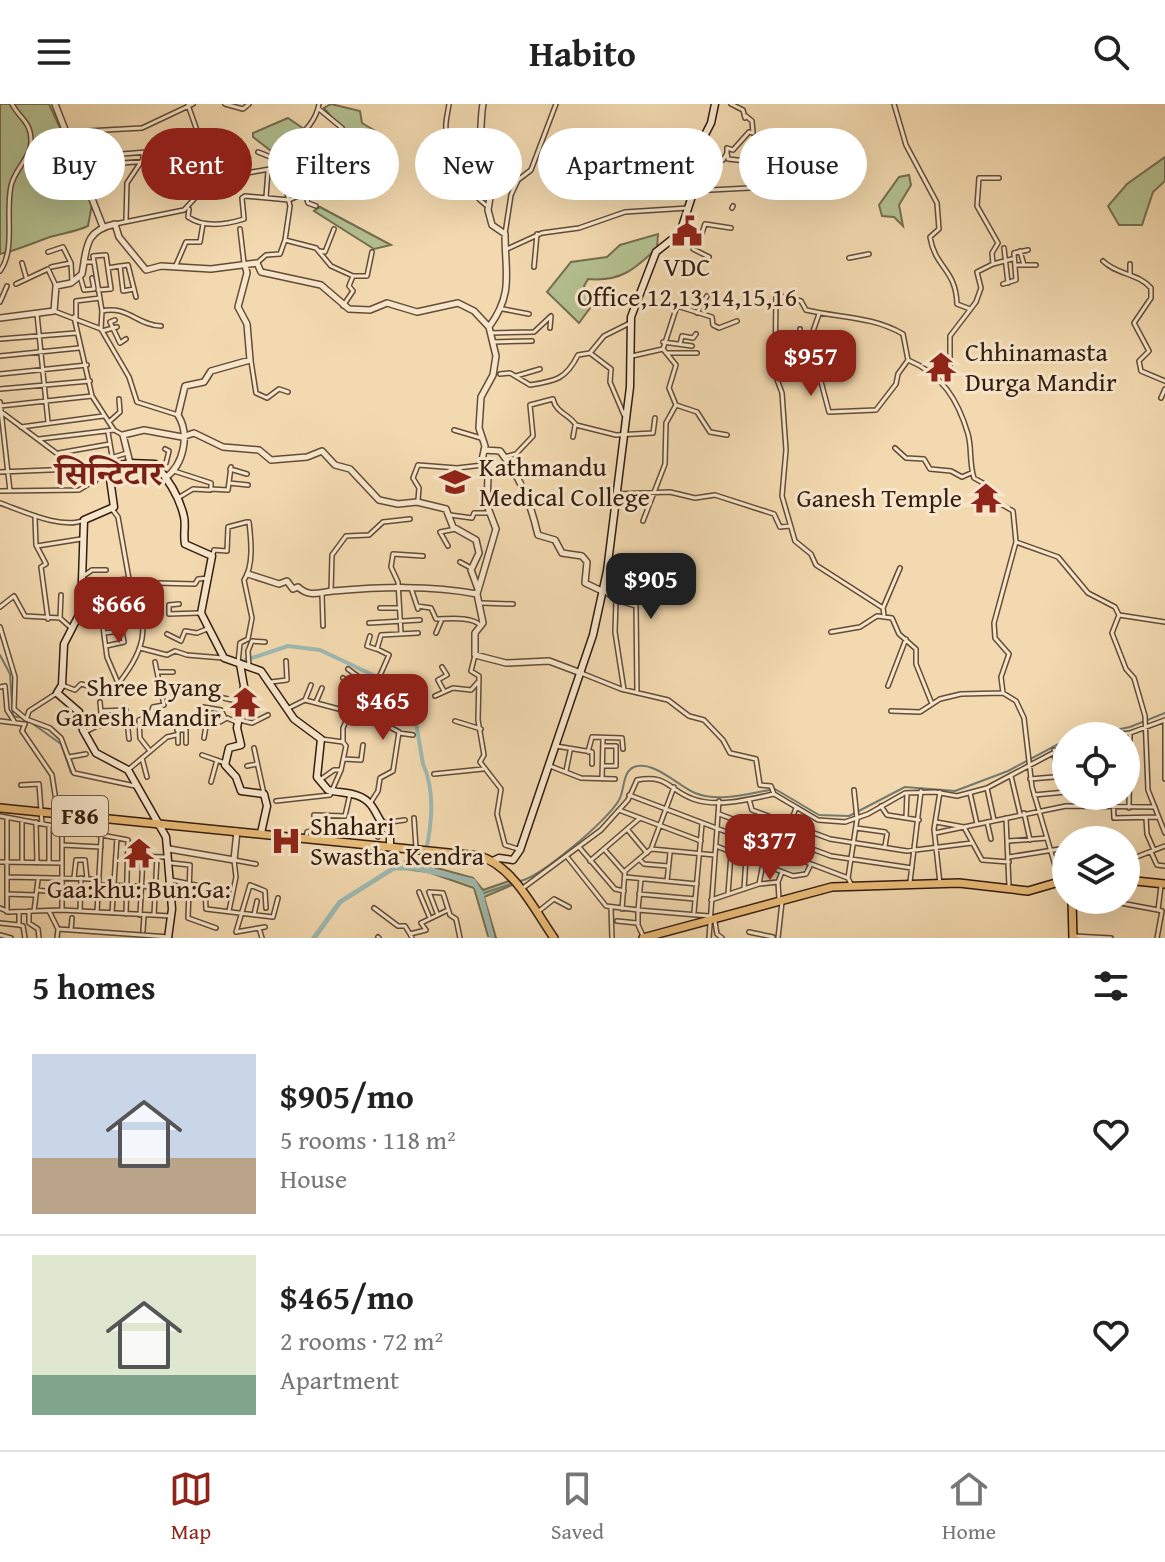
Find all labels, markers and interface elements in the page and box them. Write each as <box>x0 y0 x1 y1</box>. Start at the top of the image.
text: Habito <box>529 26 636 79</box>
icon: menu <box>32 30 76 74</box>
icon: search <box>1089 30 1133 74</box>
chip: Buy <box>24 128 125 200</box>
chip: Rent <box>141 128 252 200</box>
chip: Filters <box>268 128 399 200</box>
chip: New <box>415 128 522 200</box>
chip: Apartment <box>538 128 723 200</box>
chip: House <box>739 128 867 200</box>
public building icon: VDC Office,12,13,14,15,16 <box>670 214 704 248</box>
place label: VDC Office,12,13,14,15,16 <box>577 247 797 316</box>
pin: $957 <box>764 330 858 398</box>
place label: Chhinamasta Durga Mandir <box>965 332 1117 401</box>
text: $957 <box>784 336 838 375</box>
temple icon: Chhinamasta Durga Mandir <box>924 350 958 384</box>
place label: Kathmandu Medical College <box>479 447 650 516</box>
district label: सिन्टिटार <box>52 448 166 497</box>
school or university icon: Kathmandu Medical College <box>438 465 472 499</box>
place label: Ganesh Temple <box>796 478 962 517</box>
temple icon: Ganesh Temple <box>969 481 1003 515</box>
pin: $905 <box>604 553 698 621</box>
text: $905 <box>624 559 678 598</box>
pin: $666 <box>72 577 166 645</box>
text: $666 <box>92 583 146 622</box>
place label: Shree Byang Ganesh Mandir <box>56 667 221 736</box>
pin: $465 <box>336 674 430 742</box>
text: $465 <box>356 680 410 719</box>
temple icon: Shree Byang Ganesh Mandir <box>228 685 262 719</box>
map controls <box>1052 722 1140 914</box>
button: locate <box>1052 722 1140 810</box>
road number: F86 <box>52 796 108 836</box>
place label: Shahari Swastha Kendra <box>310 806 485 875</box>
pin: $377 <box>723 814 817 882</box>
text: $377 <box>743 820 797 859</box>
hospital icon: Shahari Swastha Kendra <box>269 824 303 858</box>
button: layers <box>1052 826 1140 914</box>
temple icon: Gaa:khu: Bun:Ga: <box>122 836 156 870</box>
place label: Gaa:khu: Bun:Ga: <box>47 869 231 908</box>
text: 5 homes <box>32 962 156 1011</box>
icon: filters <box>1089 964 1133 1008</box>
text: $905/mo <box>280 1071 414 1120</box>
icon: home <box>96 1086 192 1182</box>
icon: heart <box>1089 1112 1133 1156</box>
text: 5 rooms · 118 m² <box>280 1120 456 1159</box>
text: House <box>280 1159 347 1198</box>
text: $465/mo <box>280 1272 414 1321</box>
icon: home <box>96 1287 192 1383</box>
icon: heart <box>1089 1313 1133 1357</box>
text: 2 rooms · 72 m² <box>280 1321 443 1360</box>
text: Apartment <box>280 1360 399 1399</box>
tab: Map <box>169 1467 213 1547</box>
tab: Saved <box>551 1467 604 1547</box>
tab: Home <box>942 1467 996 1547</box>

